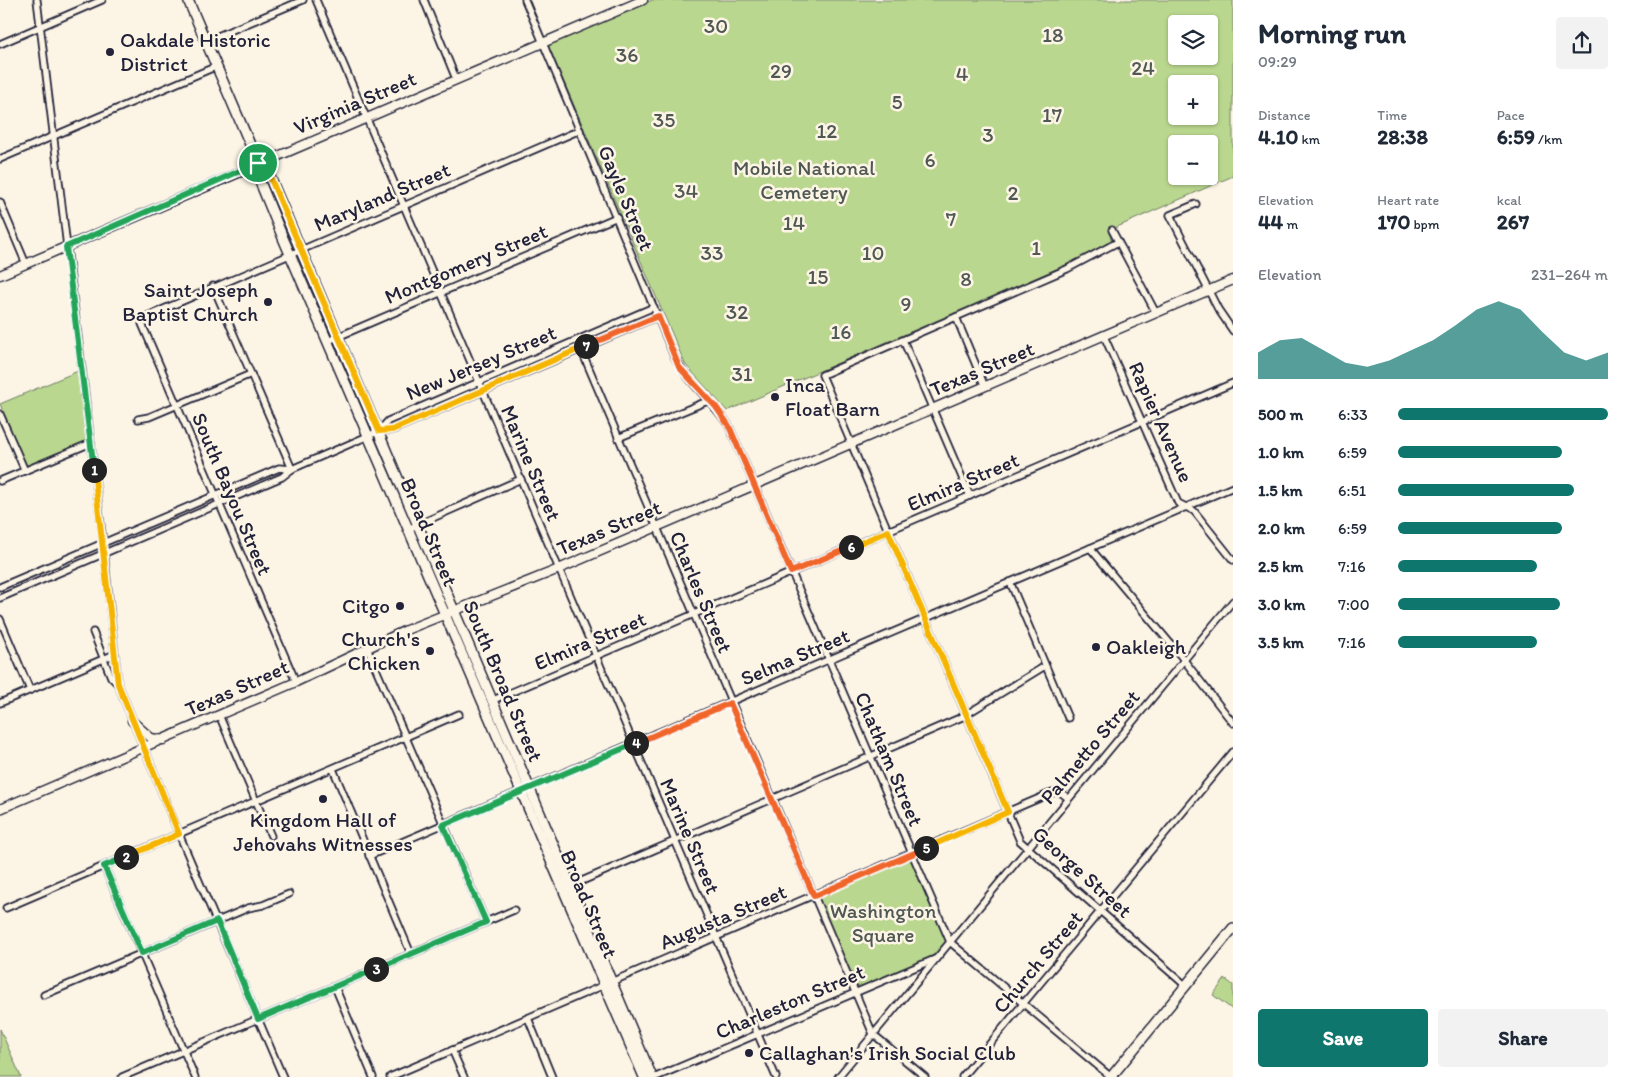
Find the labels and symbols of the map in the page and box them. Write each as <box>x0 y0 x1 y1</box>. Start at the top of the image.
park label: 30 <box>704 13 728 38</box>
park label: 18 <box>1042 22 1064 47</box>
place label: Oakdale Historic District <box>120 27 271 76</box>
park label: 36 <box>616 42 638 67</box>
marker: Oakdale Historic District <box>104 46 116 58</box>
park label: 24 <box>1131 55 1155 80</box>
park label: 29 <box>770 58 792 83</box>
park label: 4 <box>956 61 969 86</box>
street label: Virginia Street <box>290 65 420 140</box>
park label: 5 <box>891 89 903 114</box>
park label: 17 <box>1042 102 1062 127</box>
park label: 35 <box>653 107 675 132</box>
park label: 12 <box>817 118 837 143</box>
park label: 3 <box>982 122 994 147</box>
street label: Gayle Street <box>593 141 660 254</box>
pin <box>237 142 279 184</box>
park label: 6 <box>924 147 936 172</box>
park label: Mobile National Cemetery <box>733 155 875 204</box>
street label: Maryland Street <box>310 157 454 236</box>
park label: 34 <box>674 178 698 203</box>
park label: 2 <box>1007 180 1019 205</box>
park label: 7 <box>946 206 956 231</box>
park label: 14 <box>783 210 806 235</box>
street label: Montgomery Street <box>381 218 551 309</box>
park label: 1 <box>1031 235 1041 260</box>
park label: 33 <box>701 240 723 265</box>
park label: 10 <box>862 240 884 265</box>
park label: 15 <box>808 264 828 289</box>
park label: 8 <box>960 266 972 291</box>
place label: Saint Joseph Baptist Church <box>122 277 258 326</box>
park label: 9 <box>901 291 911 316</box>
marker: Saint Joseph Baptist Church <box>262 296 274 308</box>
park label: 32 <box>726 299 748 324</box>
park label: 16 <box>831 319 851 344</box>
street label: New Jersey Street <box>402 320 560 405</box>
pin: 7 <box>574 334 598 358</box>
street label: Texas Street <box>926 335 1038 402</box>
street label: Rapier Avenue <box>1124 358 1199 486</box>
park label: 31 <box>731 361 753 386</box>
place label: Inca Float Barn <box>785 372 880 421</box>
marker: Inca Float Barn <box>769 391 781 403</box>
street label: Marine Street <box>496 401 567 524</box>
street label: South Bayou Street <box>187 409 278 579</box>
street label: Elmira Street <box>903 447 1022 516</box>
pin: 1 <box>82 458 106 482</box>
street label: Broad Street <box>395 474 463 590</box>
street label: Texas Street <box>553 494 665 561</box>
street label: Charles Street <box>665 527 738 656</box>
pin: 6 <box>838 534 864 560</box>
place label: Citgo <box>342 593 390 618</box>
street label: South Broad Street <box>458 596 549 765</box>
marker: Citgo <box>394 600 406 612</box>
street label: Elmira Street <box>530 606 649 675</box>
street label: Selma Street <box>737 622 853 691</box>
place label: Church's Chicken <box>341 626 420 675</box>
place label: Oakleigh <box>1106 634 1187 659</box>
marker: Oakleigh <box>1090 641 1102 653</box>
marker: Church's Chicken <box>424 645 436 657</box>
street label: Texas Street <box>181 654 293 721</box>
street label: Palmetto Street <box>1035 684 1145 809</box>
street label: Chatham Street <box>850 688 929 830</box>
pin: 4 <box>624 730 648 756</box>
street label: Marine Street <box>655 774 726 897</box>
marker: Kingdom Hall of Jehovahs Witnesses <box>317 793 329 805</box>
place label: Kingdom Hall of Jehovahs Witnesses <box>233 807 413 856</box>
street label: George Street <box>1028 821 1137 923</box>
pin: 5 <box>914 836 938 860</box>
pin: 2 <box>114 844 138 870</box>
street label: Broad Street <box>555 846 623 962</box>
street label: Augusta Street <box>656 879 790 955</box>
park label: Washington Square <box>830 898 936 947</box>
street label: Church Street <box>988 905 1088 1018</box>
pin: 3 <box>364 956 388 982</box>
street label: Charleston Street <box>711 959 868 1044</box>
place label: Callaghan's Irish Social Club <box>759 1040 1016 1065</box>
marker: Callaghan's Irish Social Club <box>743 1047 755 1059</box>

